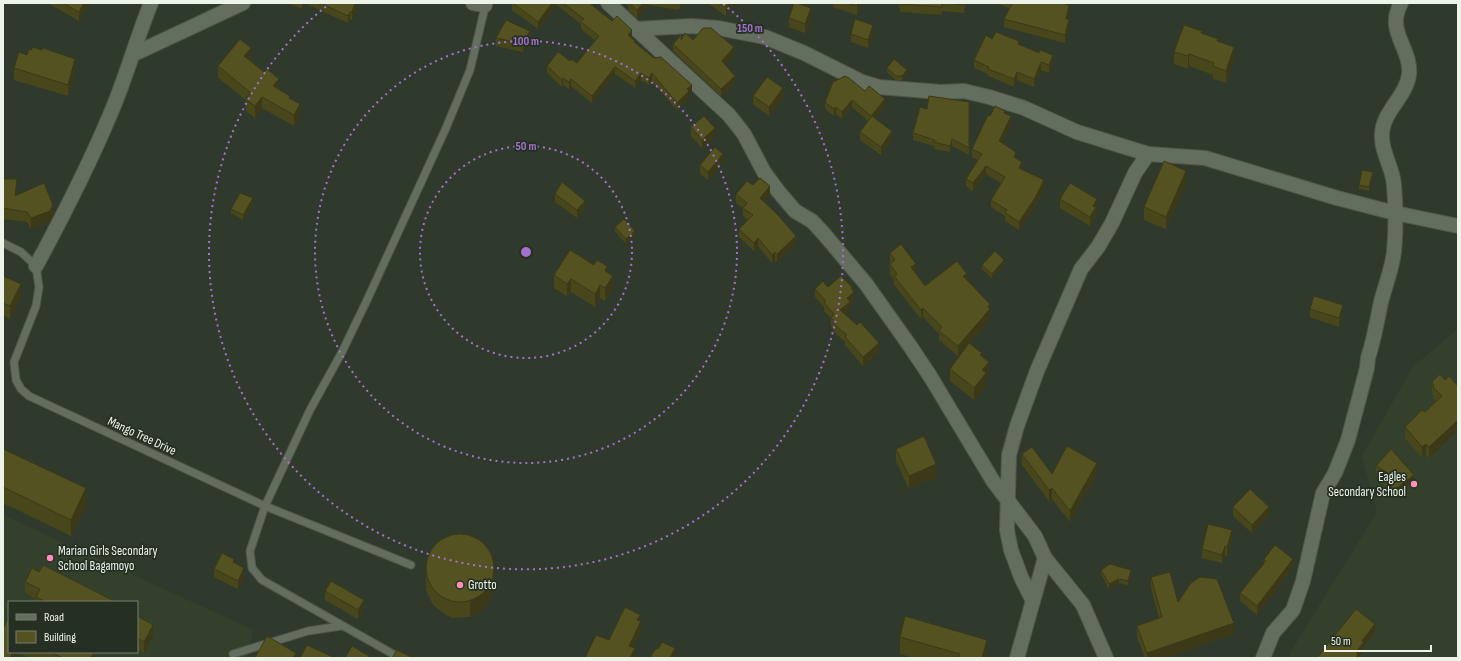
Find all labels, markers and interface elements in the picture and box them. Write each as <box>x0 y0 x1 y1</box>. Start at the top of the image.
text: 150 m <box>737 21 763 36</box>
text: 100 m <box>513 34 539 49</box>
text: 50 m <box>516 139 536 154</box>
centre of rings <box>519 245 533 259</box>
street label: Mango Tree Drive <box>105 413 179 459</box>
place label: Eagles Secondary School <box>1328 469 1406 500</box>
marker: Eagles Secondary School <box>1409 479 1419 489</box>
place label: Marian Girls Secondary School Bagamoyo <box>58 543 158 574</box>
marker: Marian Girls Secondary School Bagamoyo <box>45 553 55 563</box>
place label: Grotto <box>468 577 497 593</box>
marker: Grotto <box>455 580 465 590</box>
legend <box>8 601 138 653</box>
text: Road <box>44 610 64 625</box>
scale bar <box>1325 627 1431 653</box>
text: Building <box>44 630 76 645</box>
text: 50 m <box>1331 634 1351 649</box>

